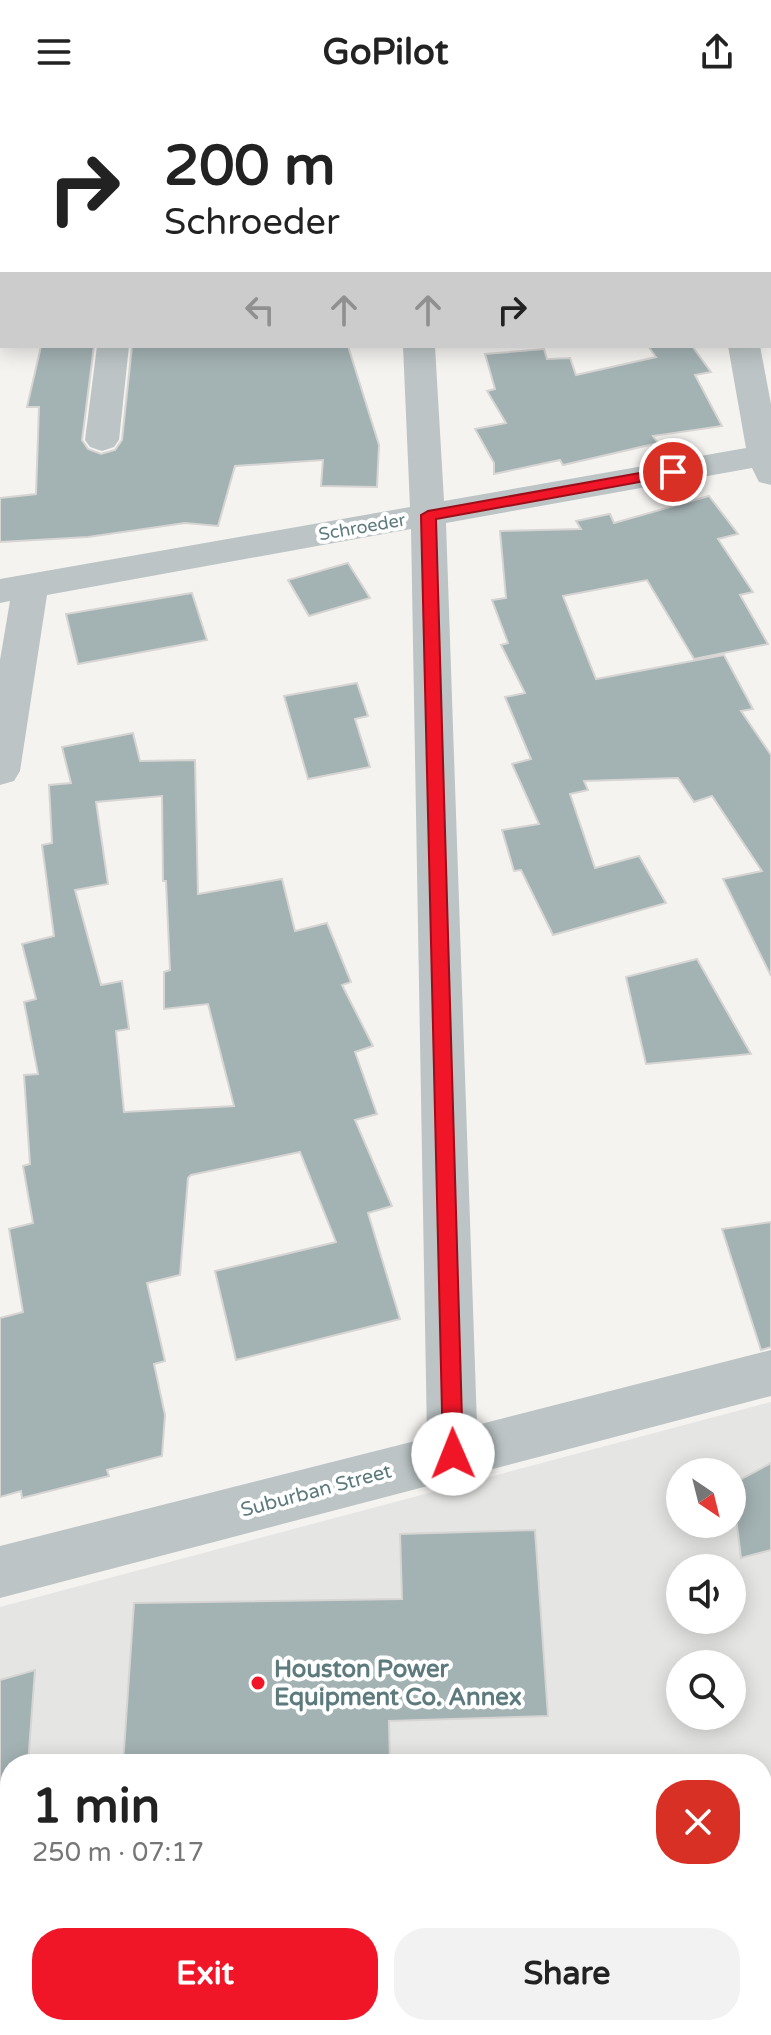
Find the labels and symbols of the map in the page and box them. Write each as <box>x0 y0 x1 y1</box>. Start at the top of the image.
pin <box>639 438 707 506</box>
street label: Schroeder <box>317 509 407 545</box>
position arrow <box>411 1412 495 1496</box>
north arrow <box>666 1458 746 1538</box>
street label: Suburban Street <box>238 1459 395 1523</box>
place label: Houston Power Equipment Co. Annex <box>274 1655 522 1712</box>
marker: Houston Power Equipment Co. Annex <box>249 1674 267 1692</box>

